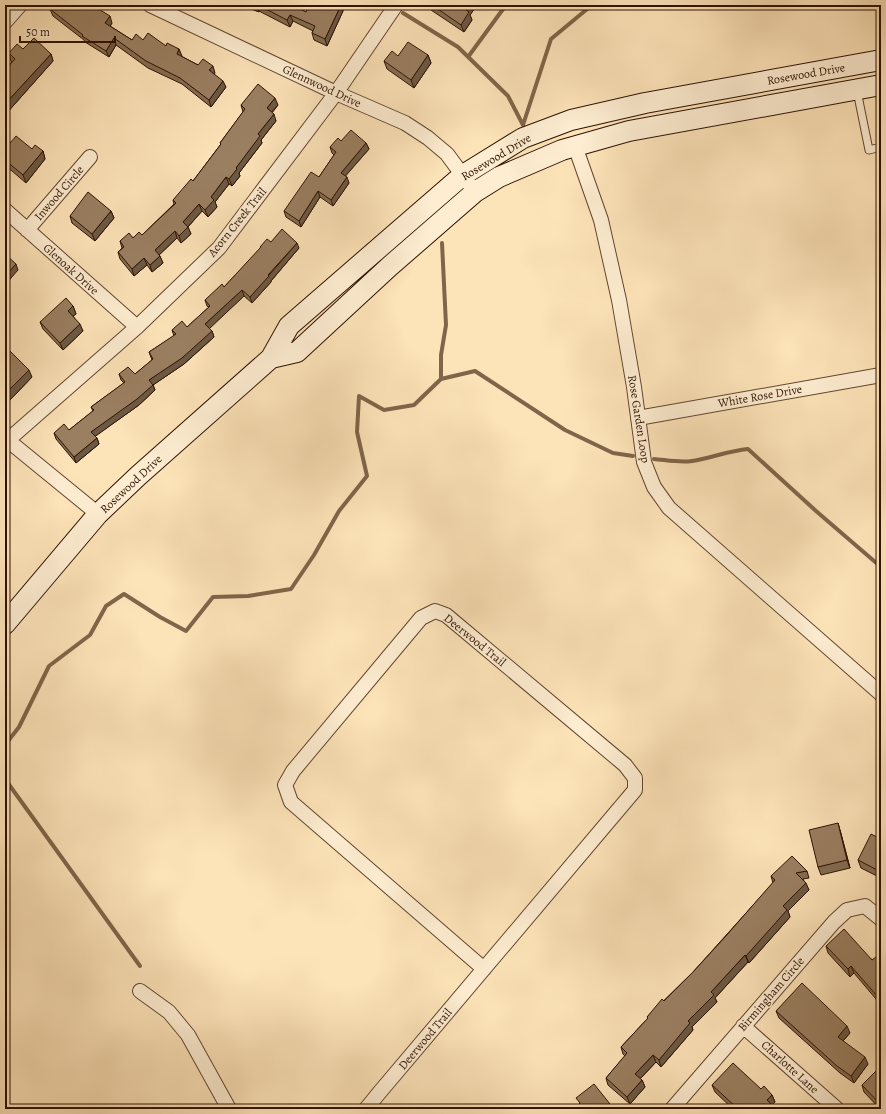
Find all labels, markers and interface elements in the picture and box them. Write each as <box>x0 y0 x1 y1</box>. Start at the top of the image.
scale bar <box>20 18 115 44</box>
text: 50 m <box>26 24 50 40</box>
street label: Rosewood Drive <box>766 59 846 89</box>
street label: Glennwood Drive <box>280 61 364 111</box>
street label: Rosewood Drive <box>458 130 534 184</box>
street label: Inwood Circle <box>31 162 87 224</box>
street label: Acorn Creek Trail <box>204 184 270 261</box>
street label: Glenoak Drive <box>40 240 102 298</box>
street label: Rose Garden Loop <box>624 374 654 464</box>
street label: White Rose Drive <box>716 381 803 411</box>
street label: Rosewood Drive <box>97 451 165 517</box>
street label: Deerwood Trail <box>441 610 509 670</box>
street label: Birmingham Circle <box>734 953 808 1035</box>
street label: Deerwood Trail <box>395 1005 455 1073</box>
street label: Charlotte Lane <box>758 1037 822 1097</box>

